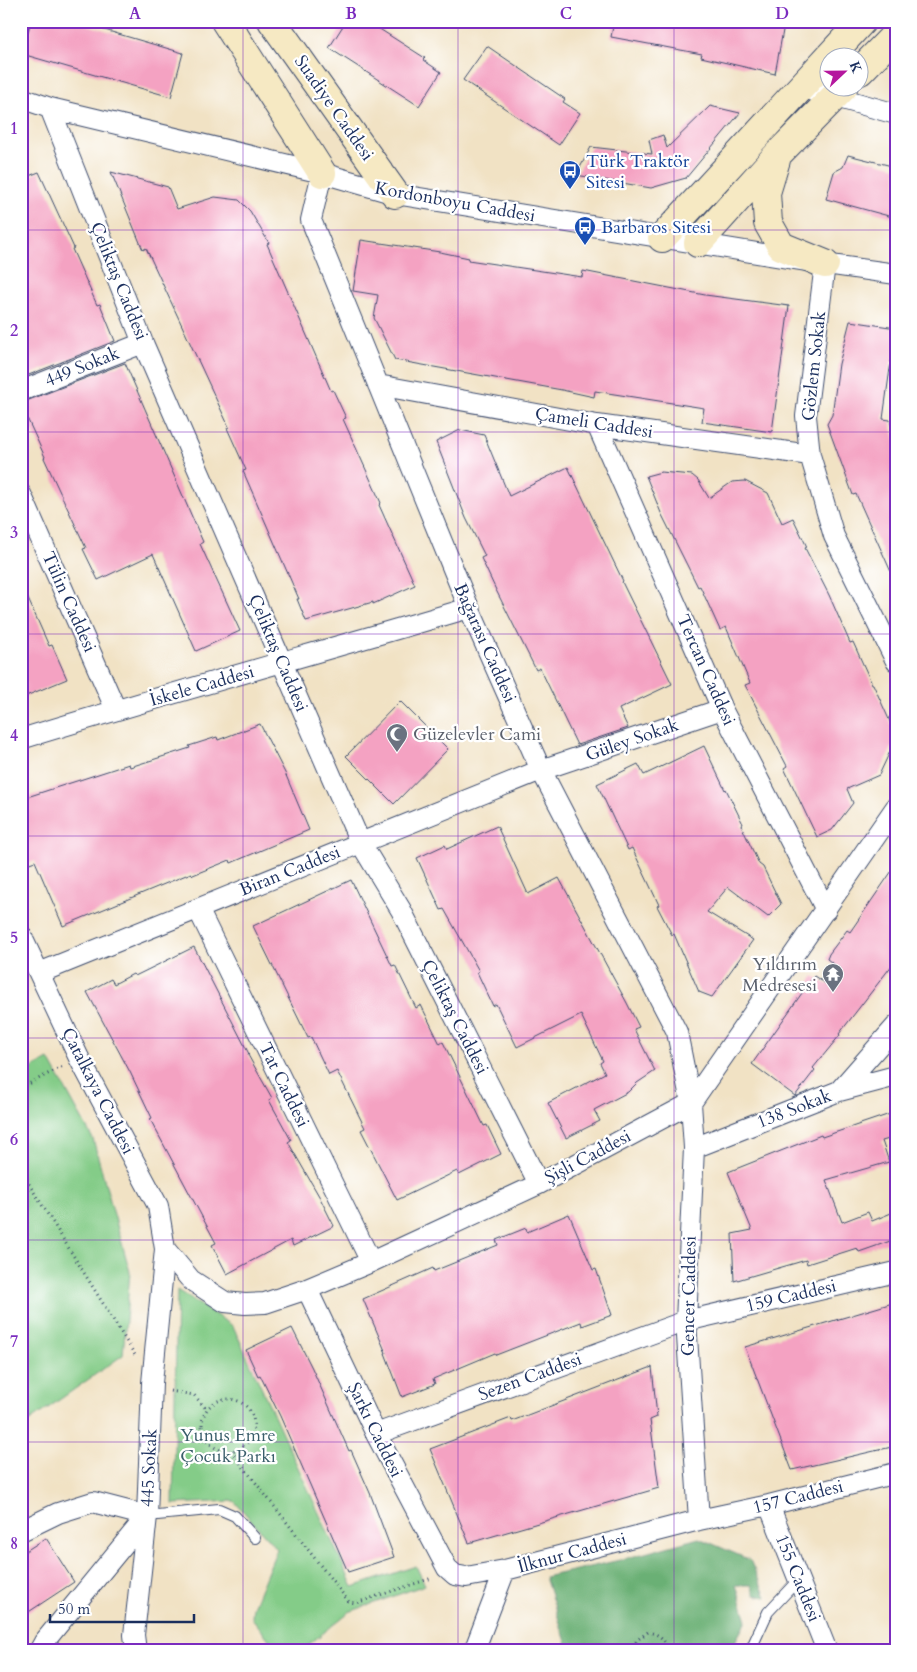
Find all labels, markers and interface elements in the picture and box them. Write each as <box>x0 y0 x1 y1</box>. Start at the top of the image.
text: A <box>129 3 141 25</box>
text: B <box>345 3 357 25</box>
text: C <box>560 3 572 25</box>
text: D <box>775 3 789 25</box>
north arrow <box>820 48 870 98</box>
street label: Suadiye Caddesi <box>288 50 380 166</box>
text: K <box>845 58 867 77</box>
text: 1 <box>10 118 18 140</box>
place label: Türk Traktör Sitesi <box>586 149 690 195</box>
bus stop icon: Türk Traktör Sitesi <box>558 159 582 190</box>
street label: Kordonboyu Caddesi <box>373 176 537 228</box>
bus stop icon: Barbaros Sitesi <box>573 215 597 246</box>
place label: Barbaros Sitesi <box>601 215 711 240</box>
street label: Çeliktaş Caddesi <box>84 218 154 344</box>
street label: Gözlem Sokak <box>796 309 832 422</box>
text: 2 <box>10 320 18 342</box>
street label: 449 Sokak <box>41 341 123 393</box>
street label: Çameli Caddesi <box>533 401 655 445</box>
text: 3 <box>10 522 18 544</box>
street label: Tülin Caddesi <box>36 548 102 656</box>
street label: Bağarası Caddesi <box>448 579 522 707</box>
street label: Çeliktaş Caddesi <box>242 590 314 716</box>
street label: Tercan Caddesi <box>670 611 742 729</box>
street label: İskele Caddesi <box>147 659 257 713</box>
street label: Güley Sokak <box>582 712 682 768</box>
mosque icon: Güzelevler Cami <box>385 722 409 753</box>
place label: Güzelevler Cami <box>413 722 541 747</box>
text: 4 <box>10 725 18 747</box>
street label: Biran Caddesi <box>236 839 344 903</box>
text: 5 <box>10 927 18 949</box>
place label: Yıldırım Medresesi <box>742 952 818 998</box>
street label: Çeliktaş Caddesi <box>415 955 495 1079</box>
temple icon: Yıldırım Medresesi <box>821 962 845 993</box>
street label: Çatalkaya Caddesi <box>55 1023 141 1159</box>
street label: Tat Caddesi <box>253 1038 315 1132</box>
street label: 138 Sokak <box>753 1083 835 1135</box>
street label: Şişli Caddesi <box>540 1124 636 1190</box>
text: 6 <box>10 1129 18 1151</box>
street label: Gencer Caddesi <box>675 1236 703 1356</box>
street label: 159 Caddesi <box>743 1273 839 1319</box>
text: 7 <box>10 1331 18 1353</box>
street label: Sezen Caddesi <box>475 1347 585 1407</box>
street label: Şarkı Caddesi <box>341 1378 409 1482</box>
park label: Yunus Emre Çocuk Parkı <box>180 1423 276 1469</box>
street label: 445 Sokak <box>134 1428 164 1508</box>
street label: 157 Caddesi <box>750 1474 846 1520</box>
street label: İlknur Caddesi <box>515 1526 629 1580</box>
street label: 155 Caddesi <box>769 1530 827 1626</box>
text: 8 <box>10 1533 18 1555</box>
scale bar <box>50 1592 194 1624</box>
text: 50 m <box>58 1599 90 1619</box>

